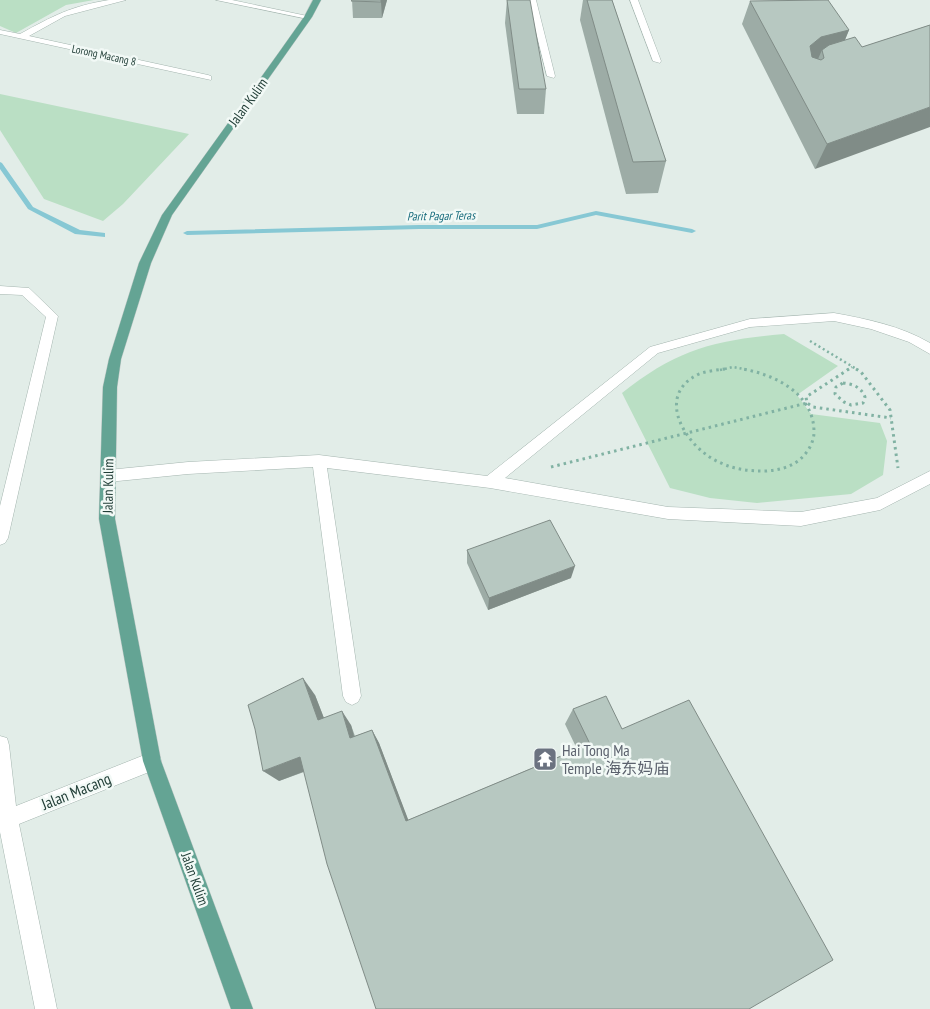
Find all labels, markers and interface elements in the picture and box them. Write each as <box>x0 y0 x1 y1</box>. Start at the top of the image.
street label: Lorong Macang 8 <box>71 41 137 69</box>
street label: Jalan Kulim <box>224 74 271 130</box>
water label: Parit Pagar Teras <box>407 207 477 224</box>
street label: Jalan Kulim <box>99 458 117 515</box>
place label: Hai Tong Ma Temple 海东妈庙 <box>562 740 669 778</box>
temple icon: Hai Tong Ma Temple 海东妈庙 <box>532 746 558 772</box>
street label: Jalan Macang <box>37 768 114 814</box>
street label: Jalan Kulim <box>177 849 213 908</box>

